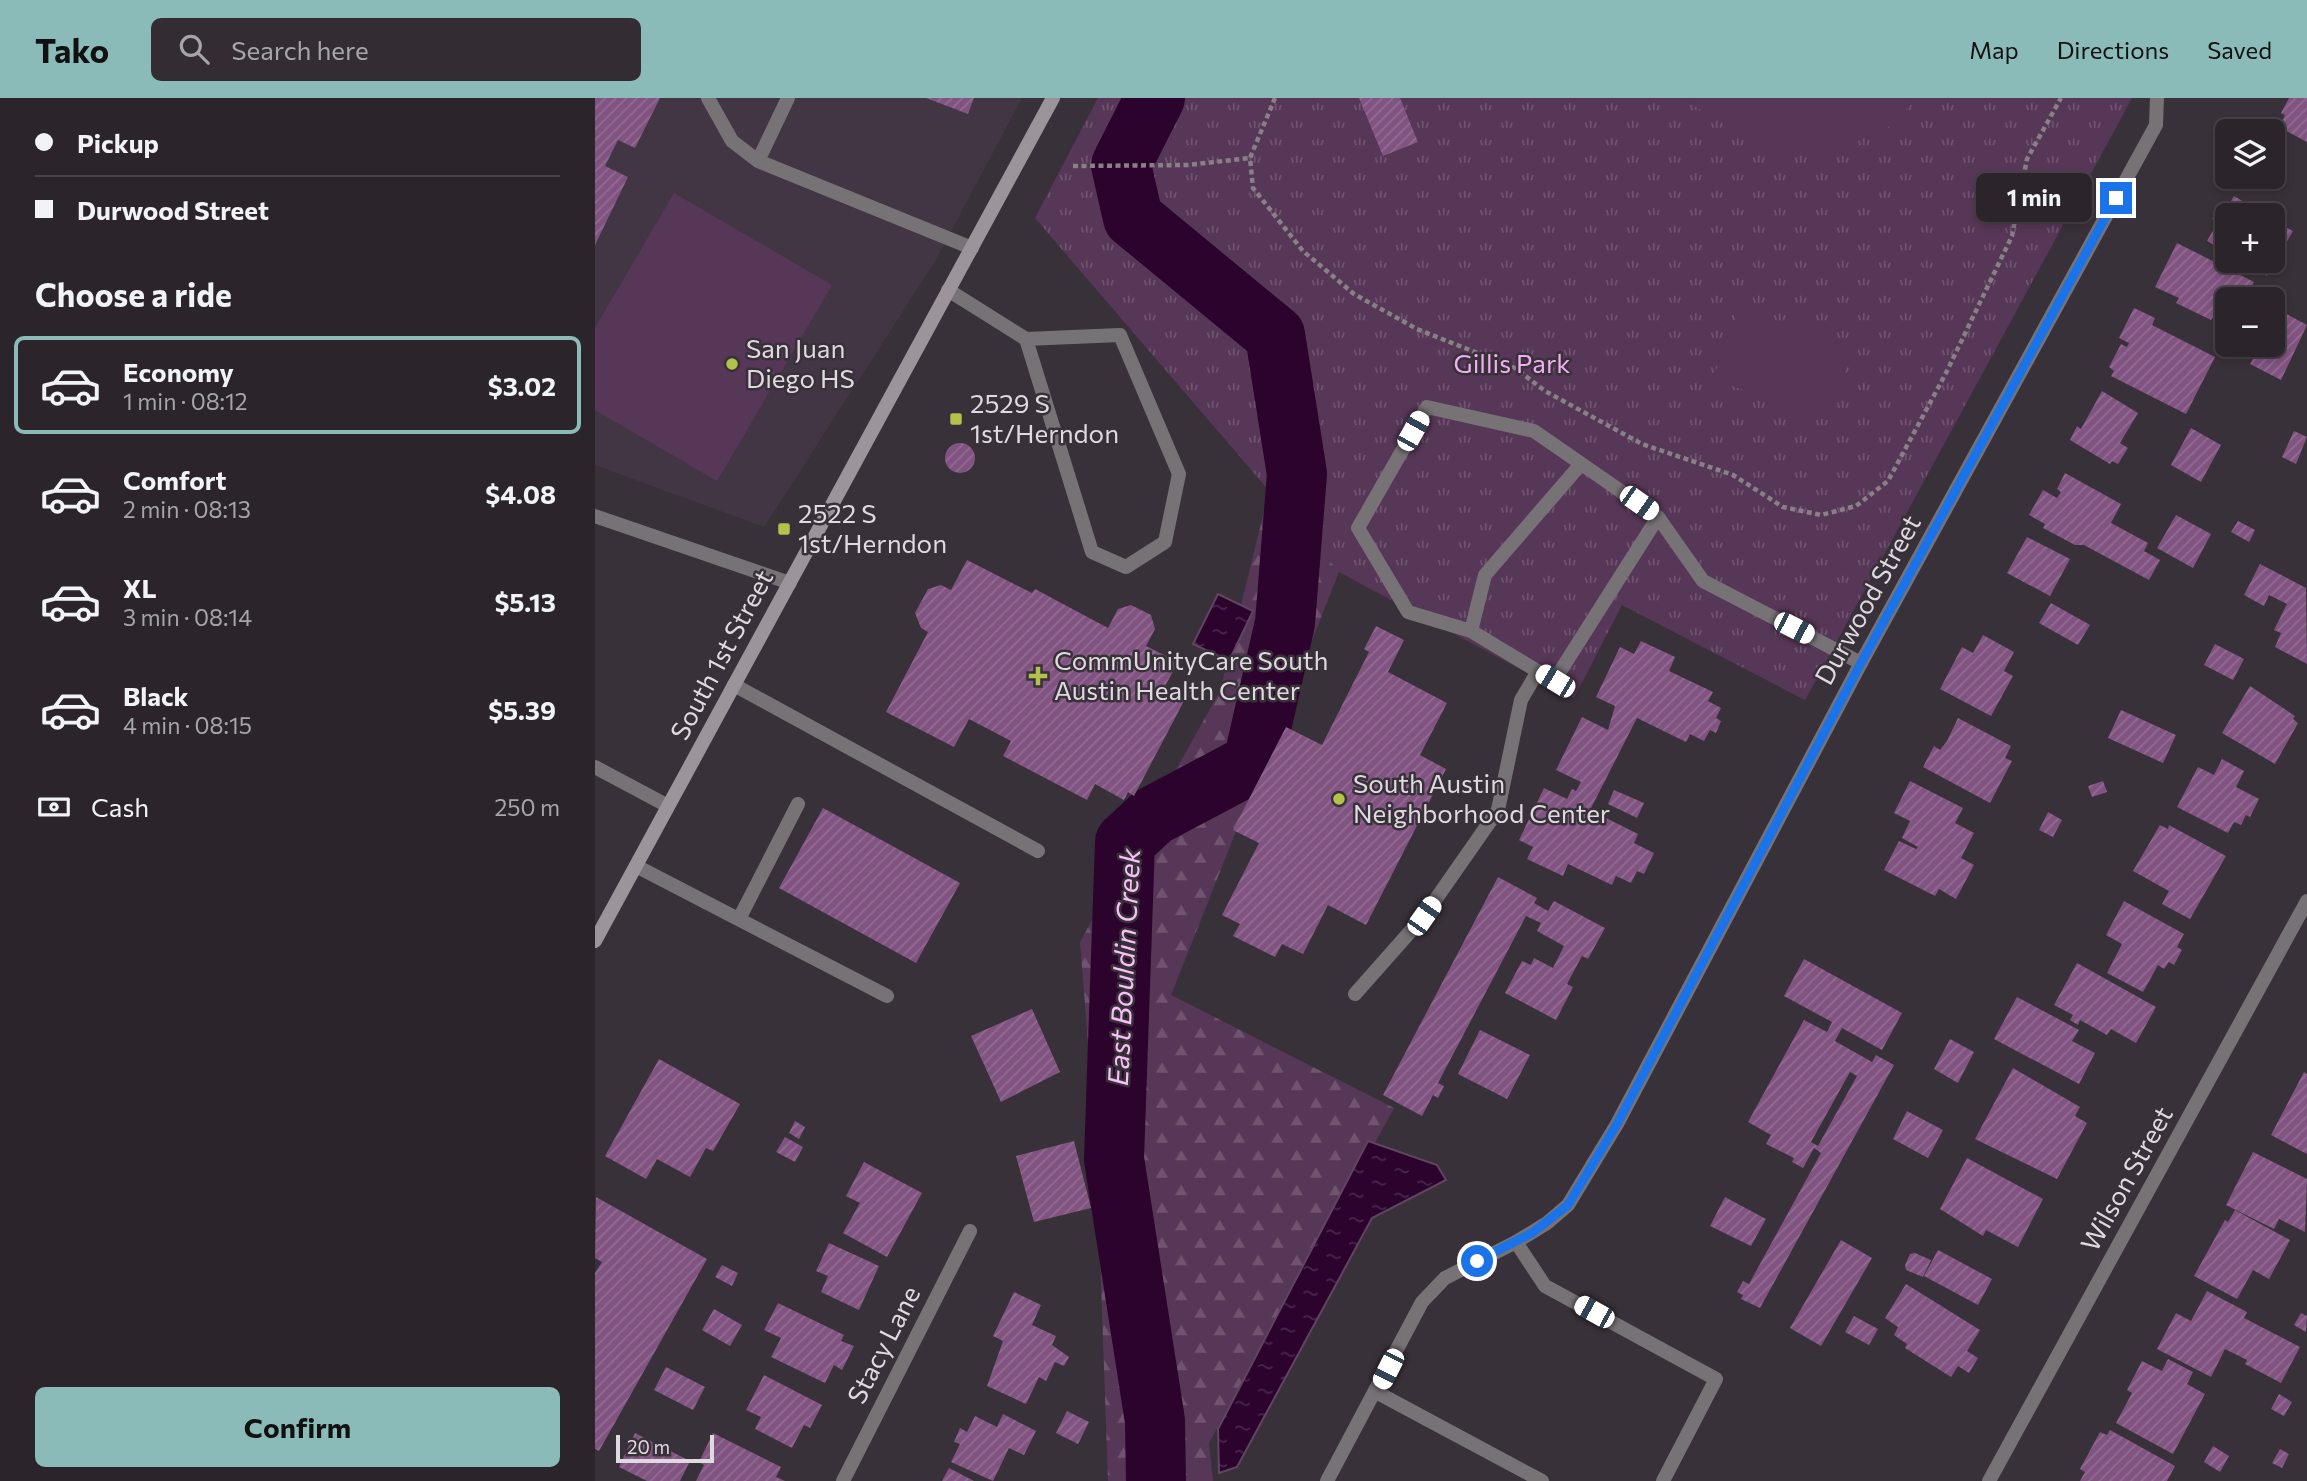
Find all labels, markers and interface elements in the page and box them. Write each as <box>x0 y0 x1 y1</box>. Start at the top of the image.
search box <box>151 18 641 81</box>
text: Tako <box>35 29 109 70</box>
icon: search <box>175 30 213 68</box>
text: Search here <box>231 34 369 65</box>
text: Map <box>1969 35 2019 64</box>
text: Directions <box>2057 35 2169 64</box>
text: Saved <box>2207 35 2272 64</box>
map controls <box>2215 119 2285 357</box>
button: layers <box>2215 119 2285 189</box>
text: Pickup <box>77 127 159 158</box>
callout: 1 min <box>1976 174 2091 222</box>
route end <box>2100 182 2132 214</box>
text: 1 min <box>2007 183 2061 211</box>
text: Durwood Street <box>77 194 269 225</box>
button: + <box>2215 203 2285 273</box>
text: Choose a ride <box>35 274 232 314</box>
button: − <box>2215 287 2285 357</box>
place label: San Juan Diego HS <box>746 332 855 393</box>
park label: Gillis Park <box>1454 347 1570 378</box>
icon: car <box>39 354 102 417</box>
text: Economy <box>123 356 234 387</box>
marker: San Juan Diego HS <box>724 356 740 372</box>
text: $3.02 <box>488 370 556 401</box>
text: 1 min · 08:12 <box>123 387 248 415</box>
place label: 2529 S 1st/Herndon <box>970 387 1119 448</box>
car <box>1394 408 1433 454</box>
marker: 2529 S 1st/Herndon <box>948 411 964 427</box>
icon: car <box>39 462 102 525</box>
text: Comfort <box>123 464 226 495</box>
text: $4.08 <box>485 478 556 509</box>
car <box>1616 482 1663 524</box>
text: 2 min · 08:13 <box>123 495 251 523</box>
place label: 2522 S 1st/Herndon <box>798 497 947 558</box>
street label: Durwood Street <box>1807 509 1926 689</box>
marker: 2522 S 1st/Herndon <box>776 521 792 537</box>
street label: South 1st Street <box>663 564 778 745</box>
icon: car <box>39 570 102 633</box>
text: XL <box>123 572 157 603</box>
text: $5.13 <box>494 586 556 617</box>
text: 3 min · 08:14 <box>123 603 252 631</box>
car <box>1771 609 1818 647</box>
place label: CommUnityCare South Austin Health Center <box>1054 644 1328 705</box>
car <box>1532 661 1579 701</box>
marker: CommUnityCare South Austin Health Center <box>1028 666 1048 686</box>
icon: car <box>39 678 102 741</box>
text: Black <box>123 680 189 711</box>
text: $5.39 <box>488 694 556 725</box>
text: 4 min · 08:15 <box>123 711 252 739</box>
place label: South Austin Neighborhood Center <box>1353 767 1610 828</box>
icon: cash <box>35 788 73 826</box>
text: Cash <box>91 791 149 822</box>
marker: South Austin Neighborhood Center <box>1331 791 1347 807</box>
text: 250 m <box>495 793 560 821</box>
water label: East Bouldin Creek <box>1100 847 1146 1087</box>
car <box>1404 893 1445 939</box>
street label: Wilson Street <box>2073 1101 2178 1256</box>
route start <box>1461 1245 1493 1277</box>
street label: Stacy Lane <box>840 1280 925 1408</box>
car <box>1571 1293 1618 1331</box>
car <box>1370 1346 1407 1392</box>
button: Confirm <box>35 1387 560 1467</box>
scale bar <box>616 1432 714 1464</box>
text: 20 m <box>627 1435 670 1458</box>

